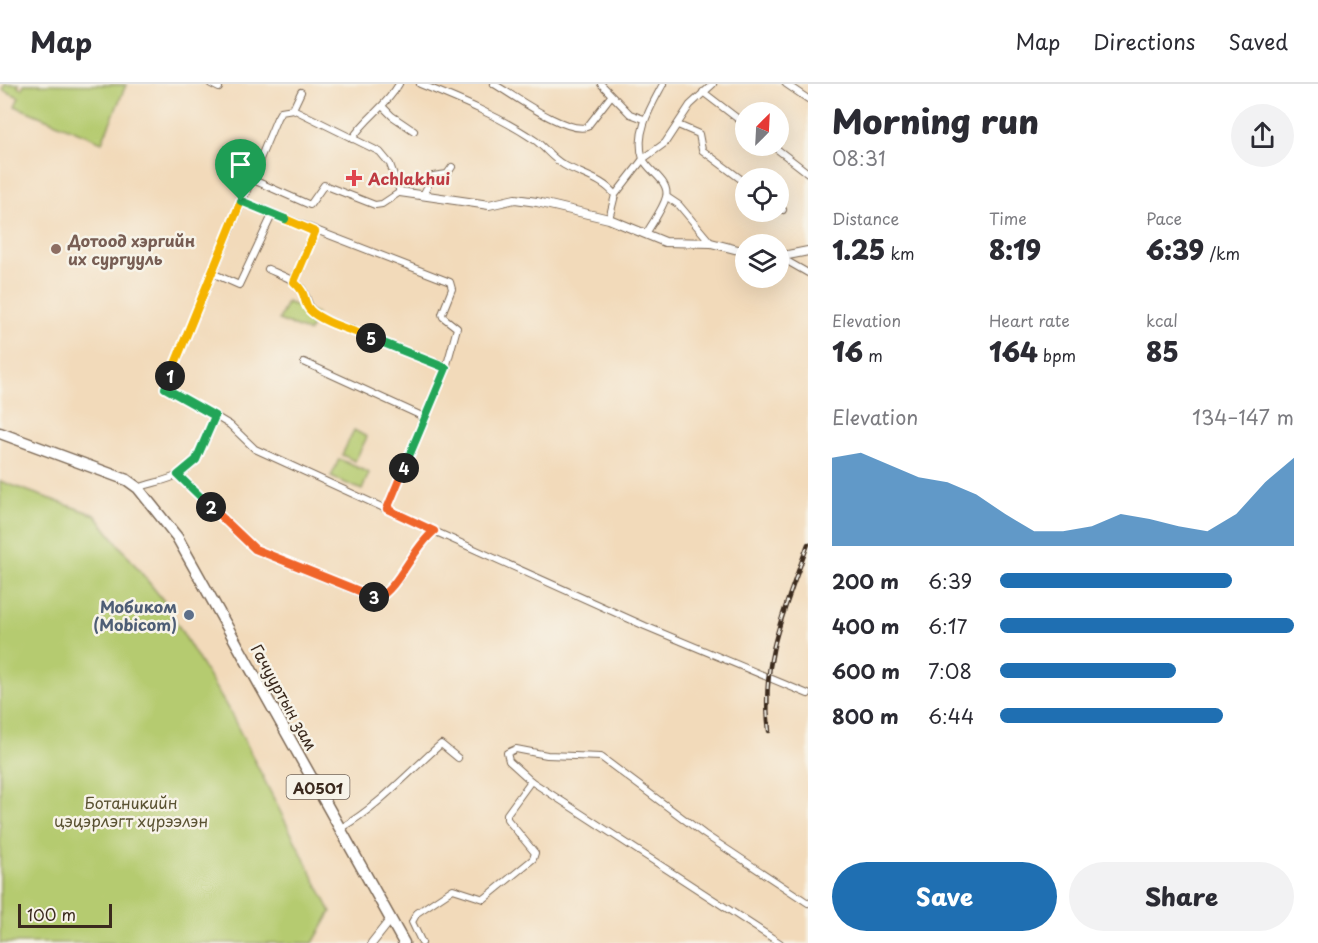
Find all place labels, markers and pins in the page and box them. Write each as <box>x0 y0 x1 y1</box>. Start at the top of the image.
pin <box>215 139 266 201</box>
place label: Achlakhui <box>367 166 450 190</box>
marker: Achlakhui <box>345 169 363 187</box>
place label: Дотоод хэргийн их сургууль <box>67 228 195 270</box>
marker: Дотоод хэргийн их сургууль <box>49 242 63 256</box>
pin: 5 <box>356 323 386 353</box>
pin: 1 <box>155 361 185 391</box>
pin: 4 <box>389 453 419 483</box>
pin: 2 <box>196 492 226 522</box>
pin: 3 <box>359 582 389 612</box>
place label: Мобиком (Mobicom) <box>93 594 177 636</box>
marker: Мобиком (Mobicom) <box>182 608 196 622</box>

